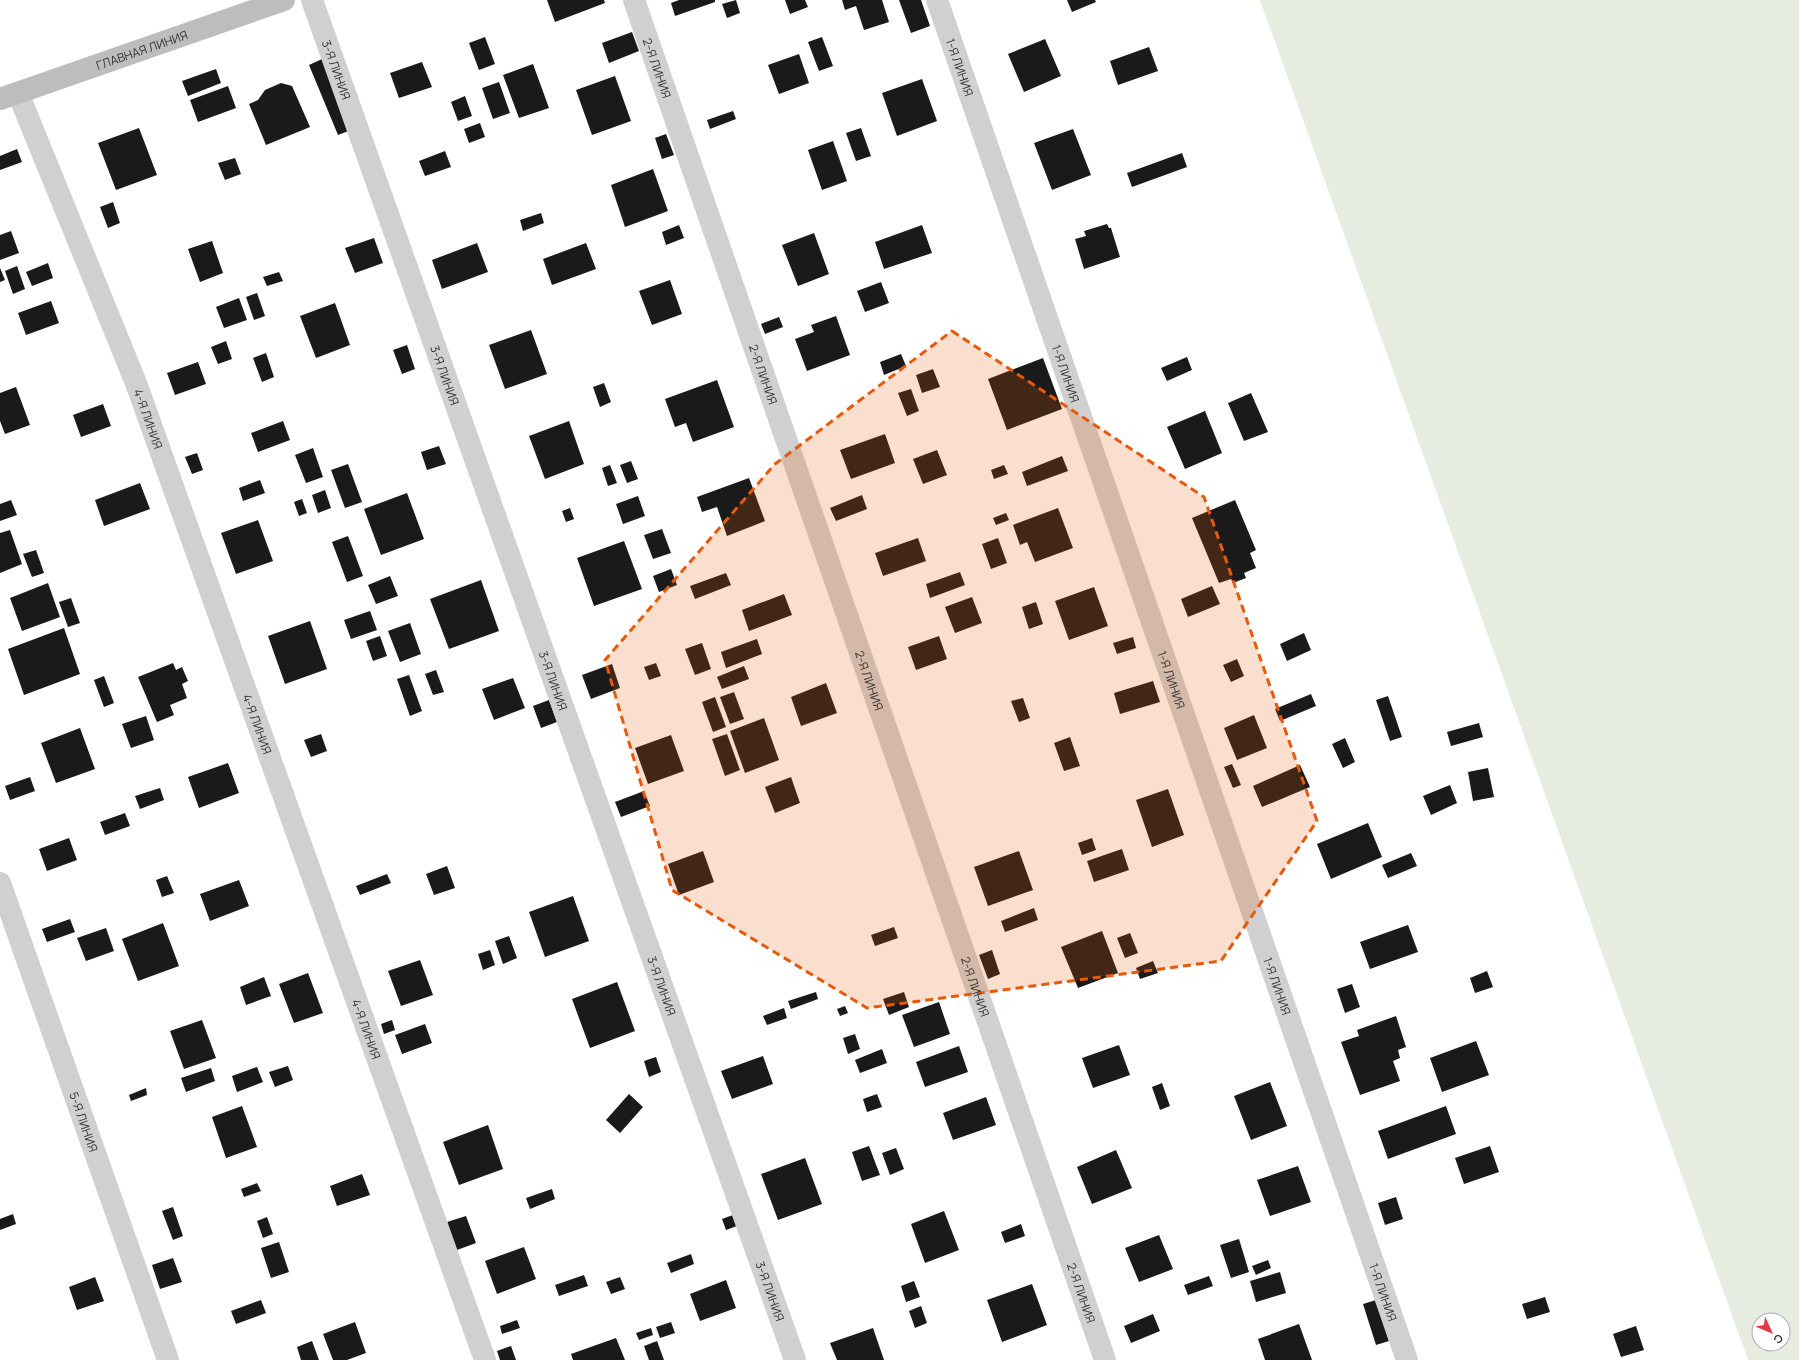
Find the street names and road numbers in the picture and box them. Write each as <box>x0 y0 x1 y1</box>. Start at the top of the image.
street label: ГЛАВНАЯ ЛИНИЯ <box>94 26 190 73</box>
street label: 2-Я ЛИНИЯ <box>639 36 676 100</box>
street label: 1-Я ЛИНИЯ <box>942 36 978 98</box>
street label: 3-Я ЛИНИЯ <box>318 38 355 102</box>
street label: 2-Я ЛИНИЯ <box>745 342 782 407</box>
street label: 1-Я ЛИНИЯ <box>1048 342 1084 405</box>
street label: 3-Я ЛИНИЯ <box>427 343 464 407</box>
street label: 4-Я ЛИНИЯ <box>130 386 167 451</box>
street label: 3-Я ЛИНИЯ <box>535 648 572 713</box>
street label: 2-Я ЛИНИЯ <box>851 648 888 713</box>
street label: 1-Я ЛИНИЯ <box>1154 648 1190 711</box>
street label: 4-Я ЛИНИЯ <box>239 691 276 756</box>
street label: 3-Я ЛИНИЯ <box>644 953 680 1018</box>
street label: 2-Я ЛИНИЯ <box>957 954 994 1019</box>
street label: 1-Я ЛИНИЯ <box>1260 954 1296 1017</box>
street label: 4-Я ЛИНИЯ <box>348 997 385 1061</box>
street label: 5-Я ЛИНИЯ <box>66 1089 102 1154</box>
street label: 3-Я ЛИНИЯ <box>752 1259 789 1323</box>
street label: 2-Я ЛИНИЯ <box>1063 1260 1100 1325</box>
street label: 1-Я ЛИНИЯ <box>1366 1261 1401 1323</box>

